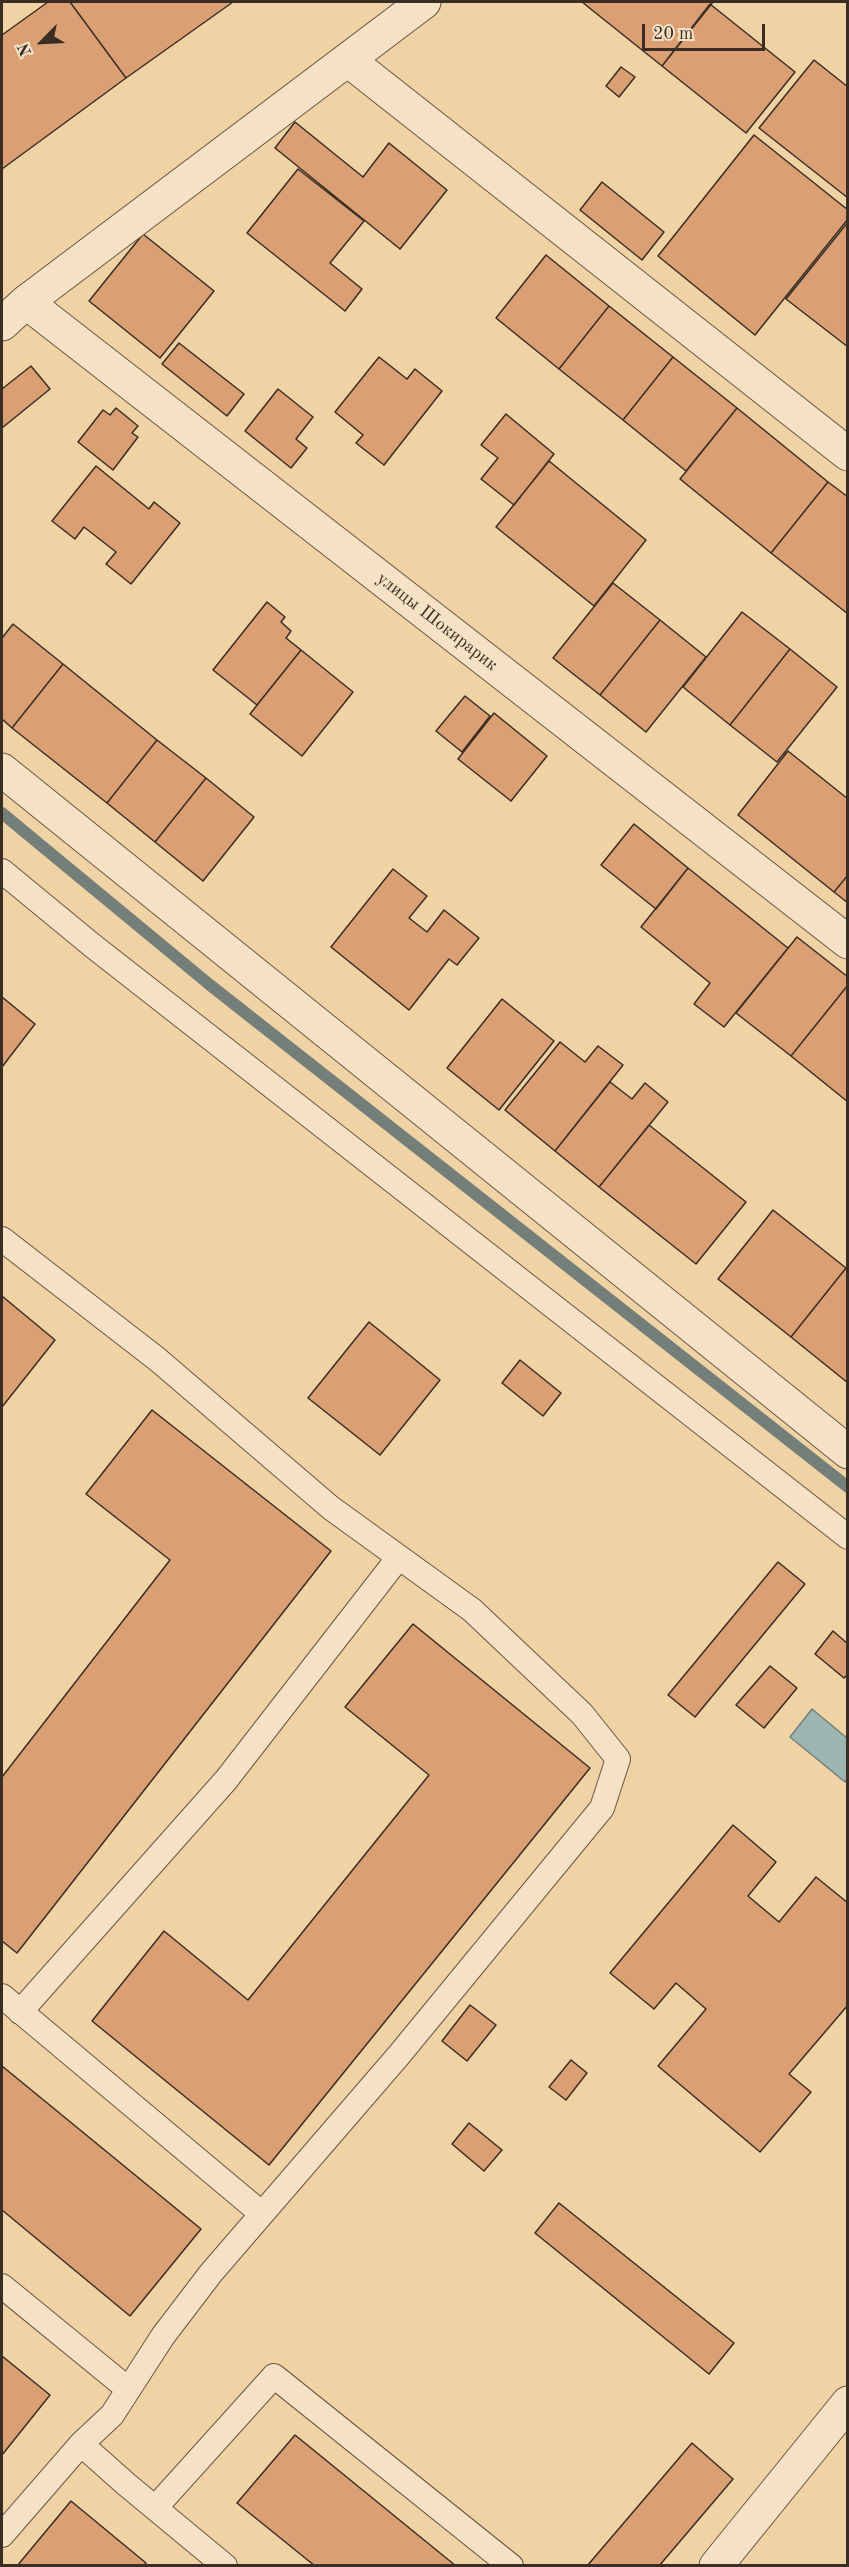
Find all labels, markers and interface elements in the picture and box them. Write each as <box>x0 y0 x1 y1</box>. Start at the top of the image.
north arrow <box>12 12 72 72</box>
scale bar <box>645 12 768 50</box>
text: 20 m <box>653 25 693 43</box>
text: N <box>16 40 35 58</box>
street label: улицы Шокирарик <box>372 568 502 676</box>

